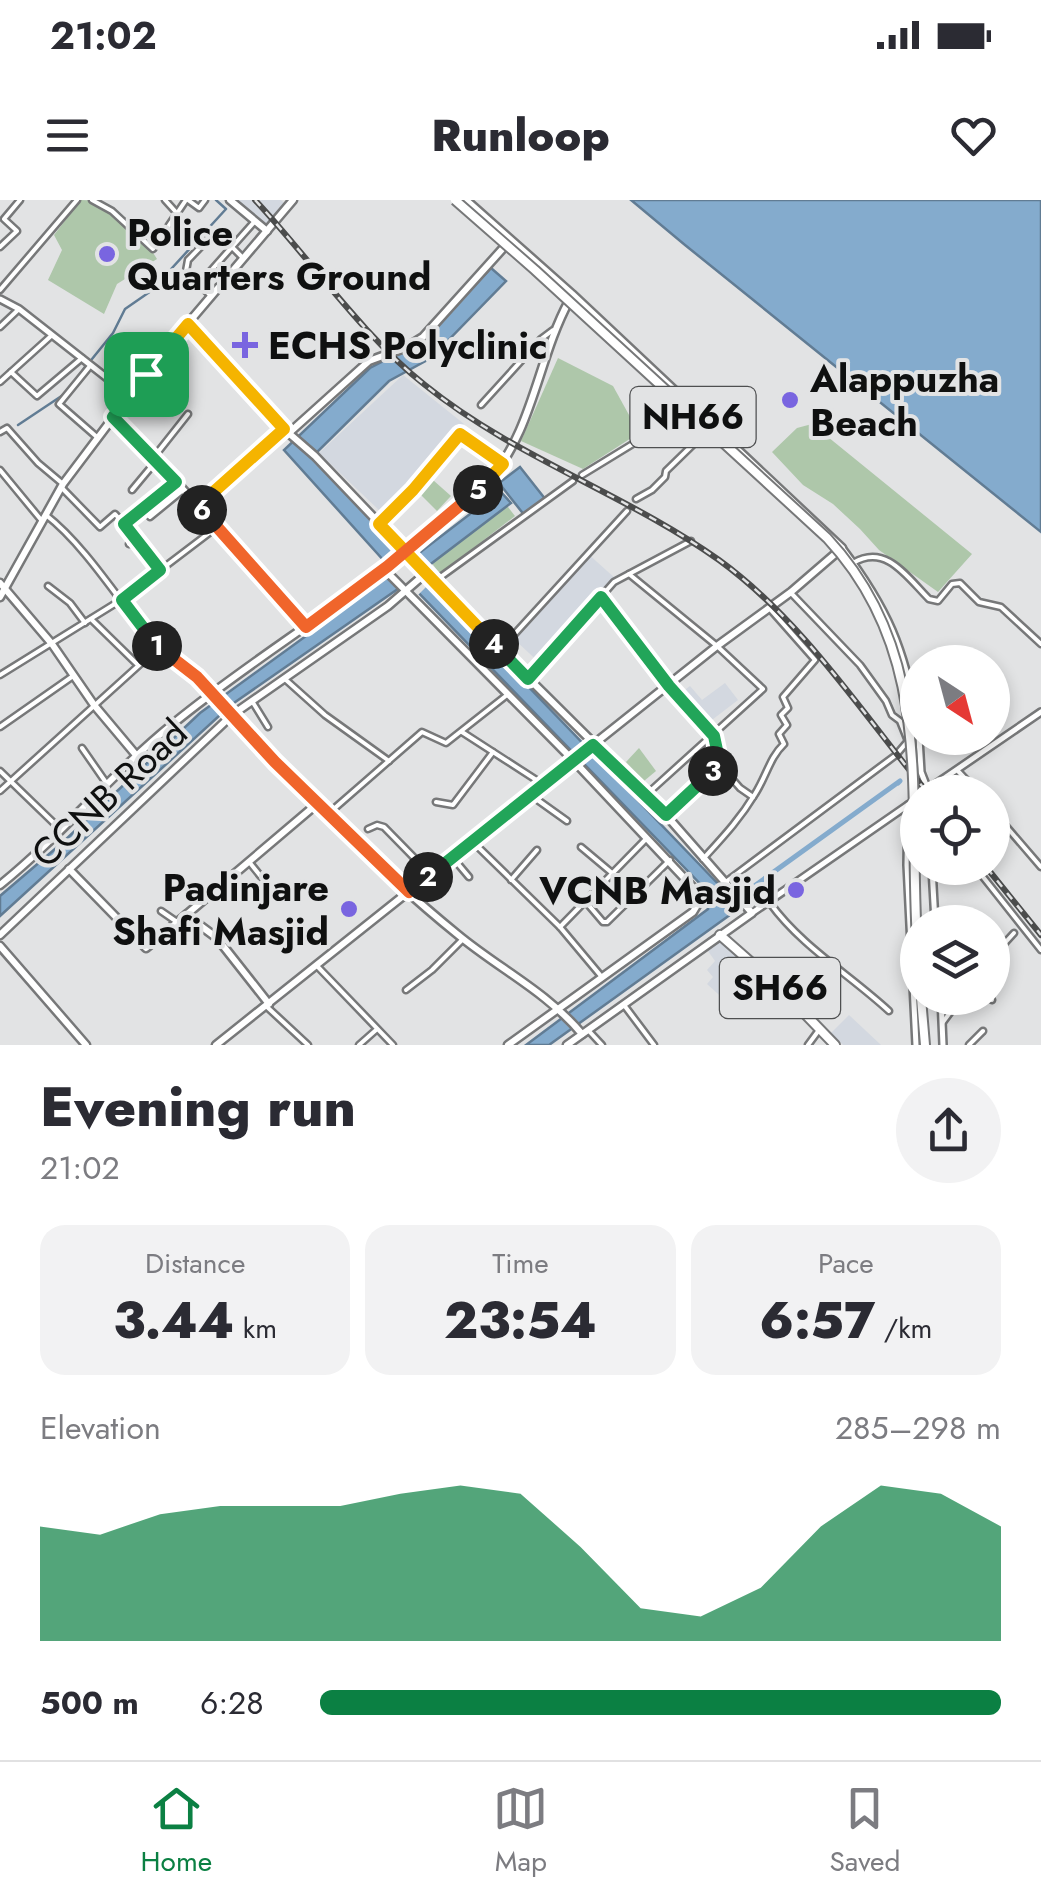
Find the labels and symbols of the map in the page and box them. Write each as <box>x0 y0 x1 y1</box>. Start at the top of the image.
place label: Police Quarters Ground <box>127 205 432 304</box>
marker: Police Quarters Ground <box>96 243 118 265</box>
place label: ECHS Polyclinic <box>268 318 548 373</box>
pin <box>104 332 189 417</box>
marker: ECHS Polyclinic <box>232 332 258 358</box>
place label: Alappuzha Beach <box>809 351 999 450</box>
road number: NH66 <box>630 387 756 447</box>
marker: Alappuzha Beach <box>779 389 801 411</box>
pin: 5 <box>453 465 503 515</box>
pin: 6 <box>177 485 227 535</box>
pin: 4 <box>469 619 519 669</box>
pin: 1 <box>132 621 182 671</box>
north arrow <box>900 645 1010 755</box>
street label: CCNB Road <box>19 706 199 880</box>
pin: 3 <box>688 746 738 796</box>
pin: 2 <box>403 852 453 902</box>
place label: Padinjare Shafi Masjid <box>112 860 329 959</box>
place label: VCNB Masjid <box>538 863 776 918</box>
marker: VCNB Masjid <box>785 879 807 901</box>
marker: Padinjare Shafi Masjid <box>338 898 360 920</box>
road number: SH66 <box>720 958 840 1018</box>

